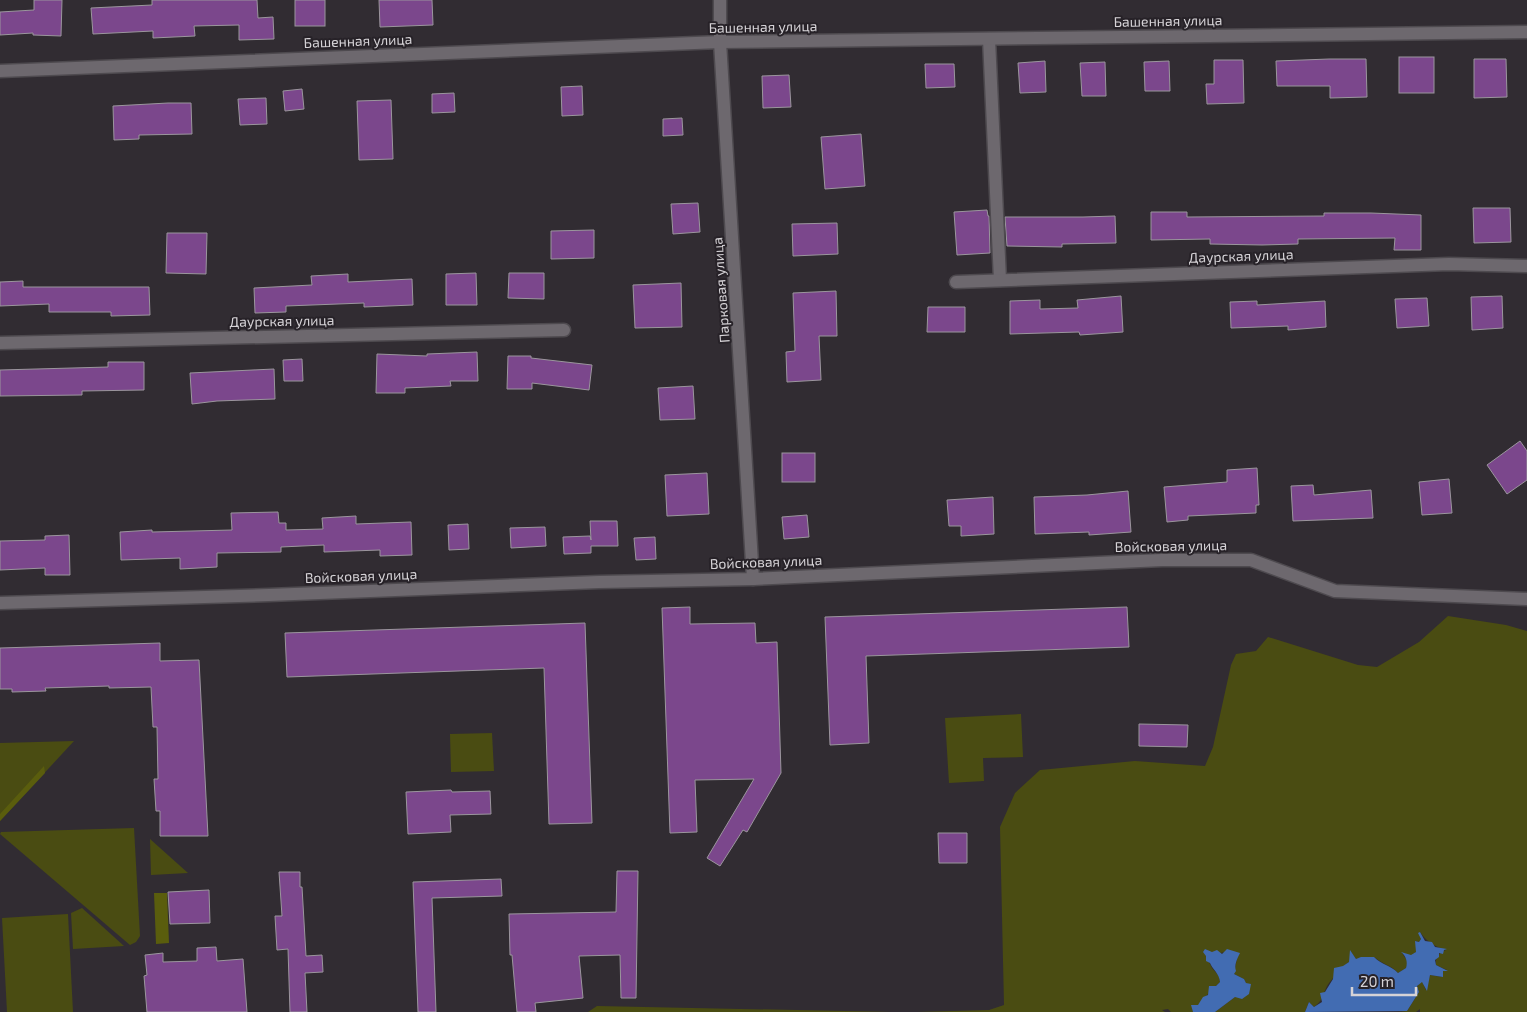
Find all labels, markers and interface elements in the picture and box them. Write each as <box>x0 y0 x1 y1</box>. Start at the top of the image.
street label: Башенная улица <box>1113 11 1223 30</box>
street label: Башенная улица <box>708 17 818 36</box>
street label: Башенная улица <box>303 30 413 51</box>
street label: Парковая улица <box>708 237 733 344</box>
street label: Даурская улица <box>1188 245 1294 266</box>
street label: Даурская улица <box>229 311 335 330</box>
street label: Войсковая улица <box>1115 536 1227 555</box>
street label: Войсковая улица <box>709 551 823 572</box>
street label: Войсковая улица <box>304 565 418 586</box>
scale bar <box>1352 964 1416 996</box>
text: 20 m <box>1360 972 1394 990</box>

